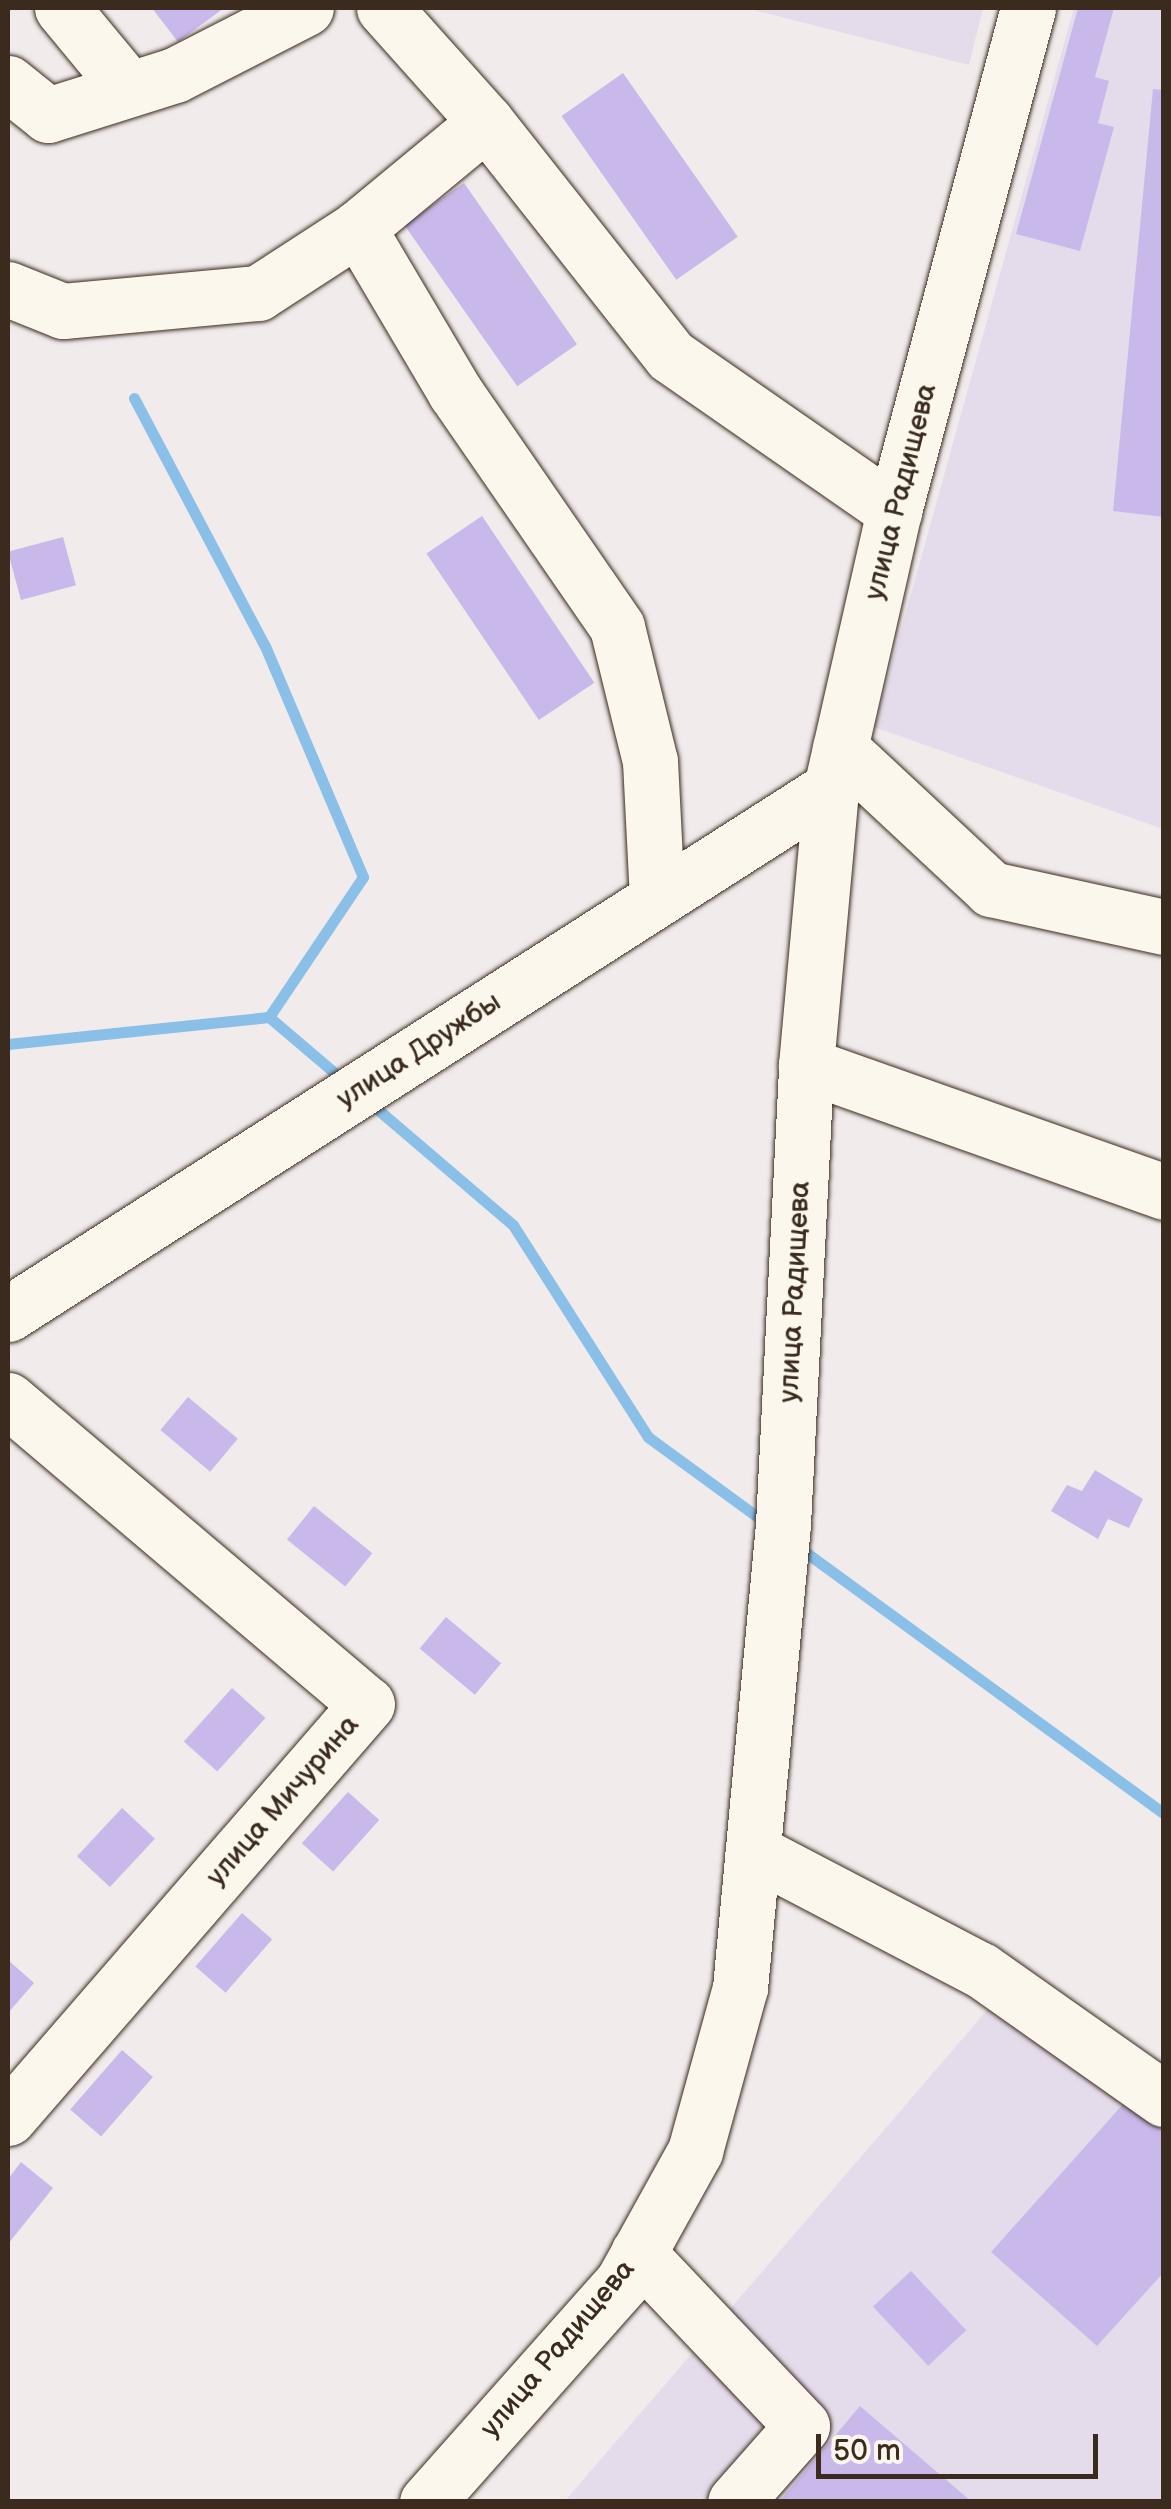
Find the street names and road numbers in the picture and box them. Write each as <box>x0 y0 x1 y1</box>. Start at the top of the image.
street label: улица Радищева <box>858 380 944 604</box>
street label: улица Дружбы <box>331 986 507 1116</box>
street label: улица Радищева <box>772 1180 818 1404</box>
street label: улица Мичурина <box>200 1709 366 1893</box>
street label: улица Радищева <box>474 2253 642 2445</box>

